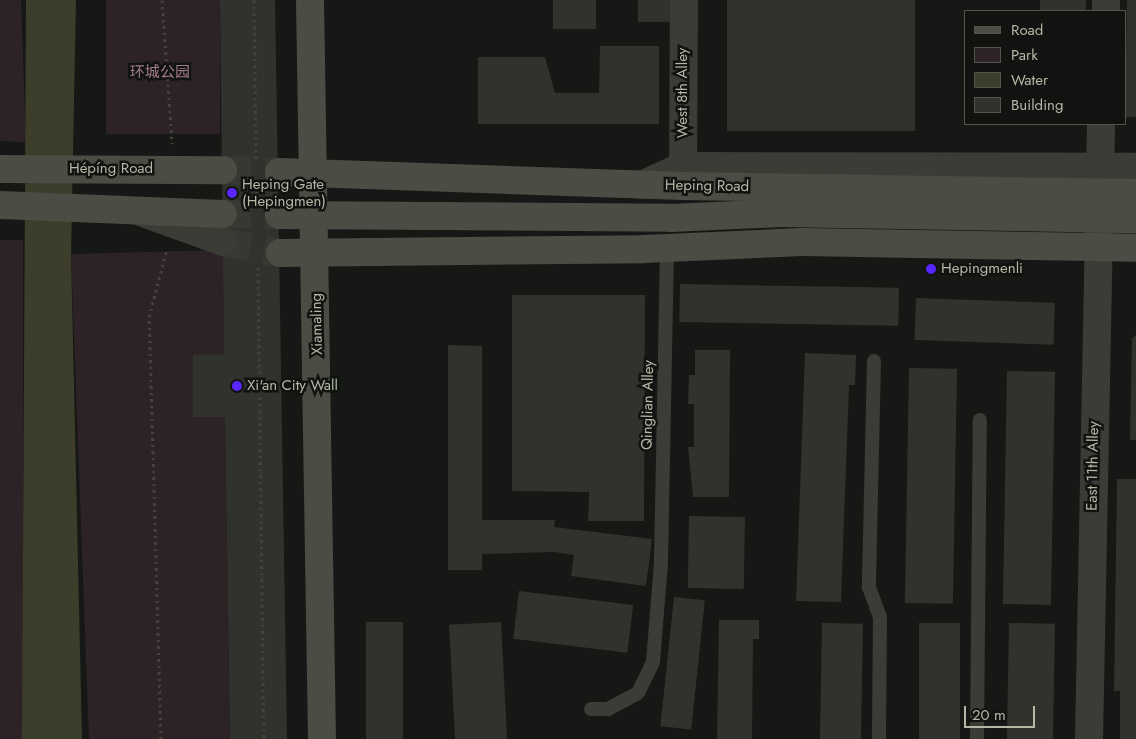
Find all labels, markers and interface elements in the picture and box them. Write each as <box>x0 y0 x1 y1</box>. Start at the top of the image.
legend <box>964 10 1126 125</box>
text: Road <box>1011 19 1043 41</box>
text: Park <box>1011 44 1038 66</box>
street label: West 8th Alley <box>674 48 692 138</box>
park label: 环城公园 <box>130 64 190 82</box>
text: Water <box>1011 69 1048 91</box>
text: Building <box>1011 94 1063 116</box>
street label: Hépíng Road <box>69 160 153 178</box>
place label: Heping Gate (Hepingmen) <box>242 175 326 210</box>
street label: Heping Road <box>665 176 749 196</box>
marker: Heping Gate (Hepingmen) <box>226 187 238 199</box>
place label: Hepingmenli <box>941 260 1023 278</box>
marker: Hepingmenli <box>925 263 937 275</box>
street label: Xiamaling <box>307 293 327 355</box>
street label: Qinglian Alley <box>638 360 658 450</box>
place label: Xi'an City Wall <box>247 377 338 395</box>
marker: Xi'an City Wall <box>231 380 243 392</box>
street label: East 11th Alley <box>1083 421 1103 511</box>
scale bar <box>966 696 1037 728</box>
text: 20 m <box>972 704 1006 726</box>

